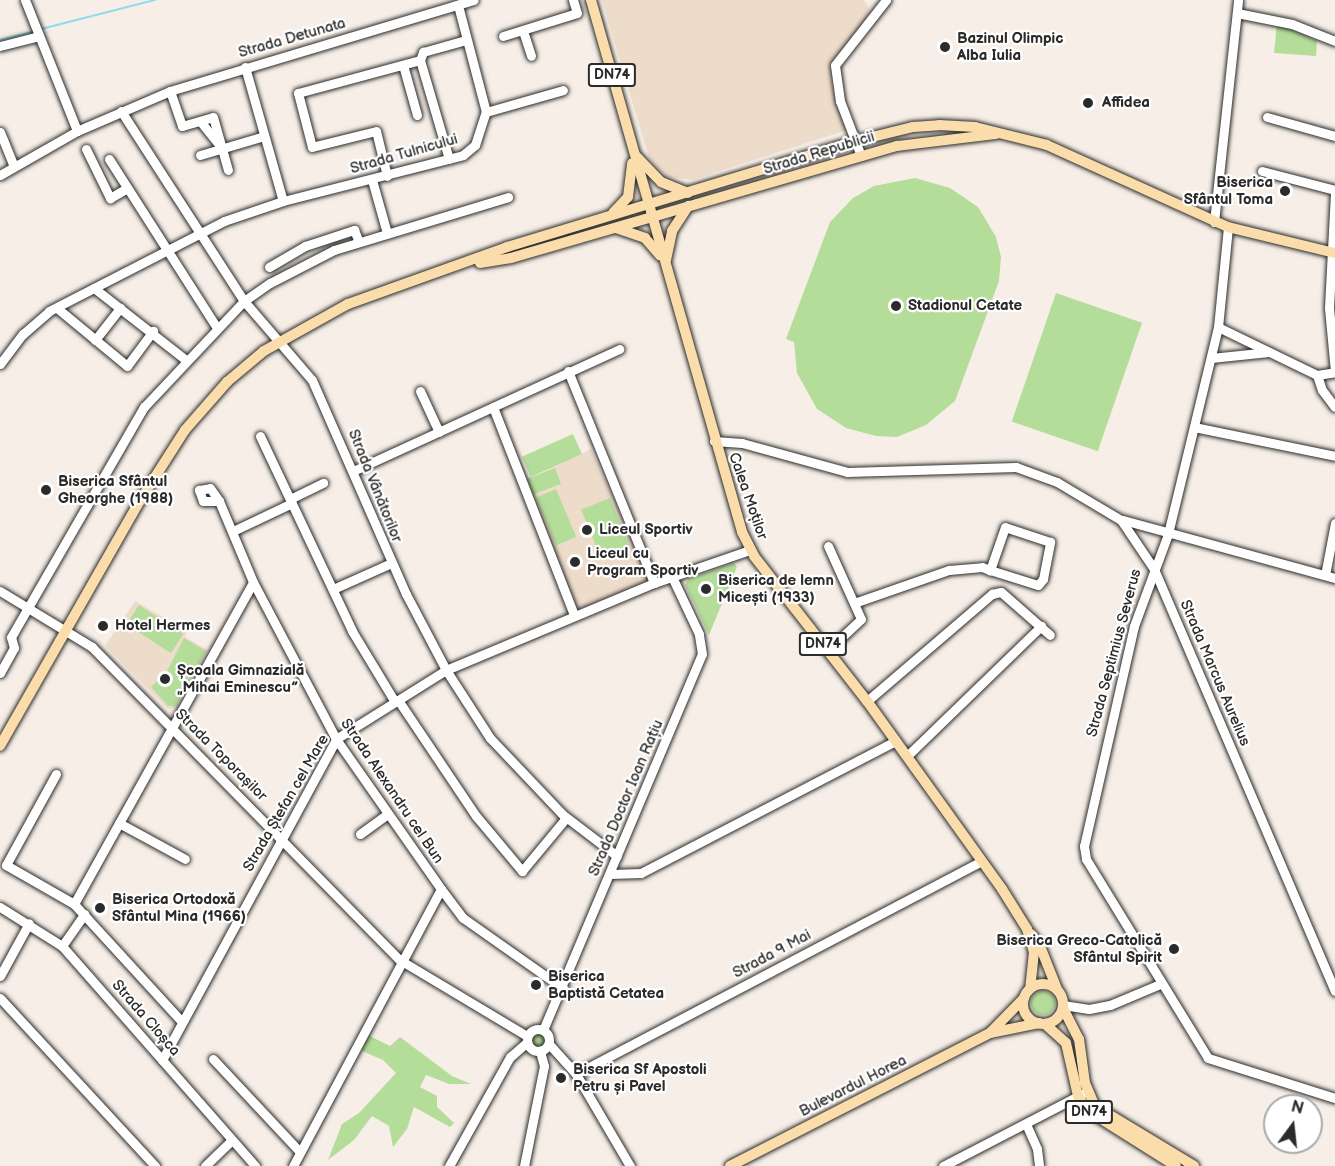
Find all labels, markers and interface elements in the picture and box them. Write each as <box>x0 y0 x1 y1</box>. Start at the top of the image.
street label: Strada Detunata <box>236 14 348 62</box>
place label: Bazinul Olimpic Alba Iulia <box>957 29 1063 64</box>
marker: Bazinul Olimpic Alba Iulia <box>938 40 952 54</box>
road number: DN74 <box>586 64 638 86</box>
marker: Affidea <box>1079 94 1097 112</box>
place label: Affidea <box>1102 94 1150 112</box>
street label: Strada Republicii <box>761 128 877 178</box>
street label: Strada Tulnicului <box>348 130 460 178</box>
place label: Biserica Sfântul Toma <box>1184 173 1273 208</box>
marker: Biserica Sfântul Toma <box>1278 184 1292 198</box>
place label: Stadionul Cetate <box>908 297 1022 315</box>
marker: Stadionul Cetate <box>889 299 903 313</box>
street label: Strada Vânătorilor <box>344 427 406 545</box>
street label: Calea Moților <box>725 450 771 542</box>
place label: Biserica Sfântul Gheorghe (1988) <box>58 472 173 507</box>
marker: Biserica Sfântul Gheorghe (1988) <box>39 483 53 497</box>
place label: Liceul Sportiv <box>599 521 693 539</box>
marker: Liceul Sportiv <box>580 523 594 537</box>
place label: Liceul cu Program Sportiv <box>587 544 698 579</box>
marker: Liceul cu Program Sportiv <box>568 555 582 569</box>
street label: Strada Septimius Severus <box>1083 567 1145 739</box>
place label: Biserica de lemn Micești (1933) <box>718 571 834 606</box>
marker: Biserica de lemn Micești (1933) <box>699 582 713 596</box>
street label: Strada Marcus Aurelius <box>1176 597 1254 749</box>
place label: Hotel Hermes <box>115 617 210 635</box>
marker: Hotel Hermes <box>96 619 110 633</box>
road number: DN74 <box>798 633 848 655</box>
place label: Școala Gimnazială „Mihai Eminescu” <box>177 661 304 696</box>
marker: Școala Gimnazială „Mihai Eminescu” <box>158 672 172 686</box>
street label: Strada Toporașilor <box>171 705 271 805</box>
street label: Strada Alexandru cel Bun <box>337 715 447 867</box>
street label: Strada Doctor Ioan Rațiu <box>585 717 667 879</box>
street label: Strada Ștefan cel Mare <box>239 731 333 875</box>
place label: Biserica Ortodoxă Sfântul Mina (1966) <box>112 890 246 925</box>
marker: Biserica Ortodoxă Sfântul Mina (1966) <box>93 901 107 915</box>
street label: Strada 9 Mai <box>730 926 814 982</box>
place label: Biserica Greco-Catolică Sfântul Spirit <box>996 931 1162 966</box>
marker: Biserica Greco-Catolică Sfântul Spirit <box>1167 942 1181 956</box>
place label: Biserica Baptistă Cetatea <box>548 967 664 1002</box>
street label: Strada Cloșca <box>108 976 184 1060</box>
marker: Biserica Baptistă Cetatea <box>529 978 543 992</box>
street label: Bulevardul Horea <box>796 1051 910 1121</box>
place label: Biserica Sf Apostoli Petru și Pavel <box>573 1060 707 1095</box>
marker: Biserica Sf Apostoli Petru și Pavel <box>554 1071 568 1085</box>
north arrow <box>1263 1094 1323 1154</box>
text: N <box>1289 1097 1306 1119</box>
road number: DN74 <box>1064 1101 1114 1123</box>

